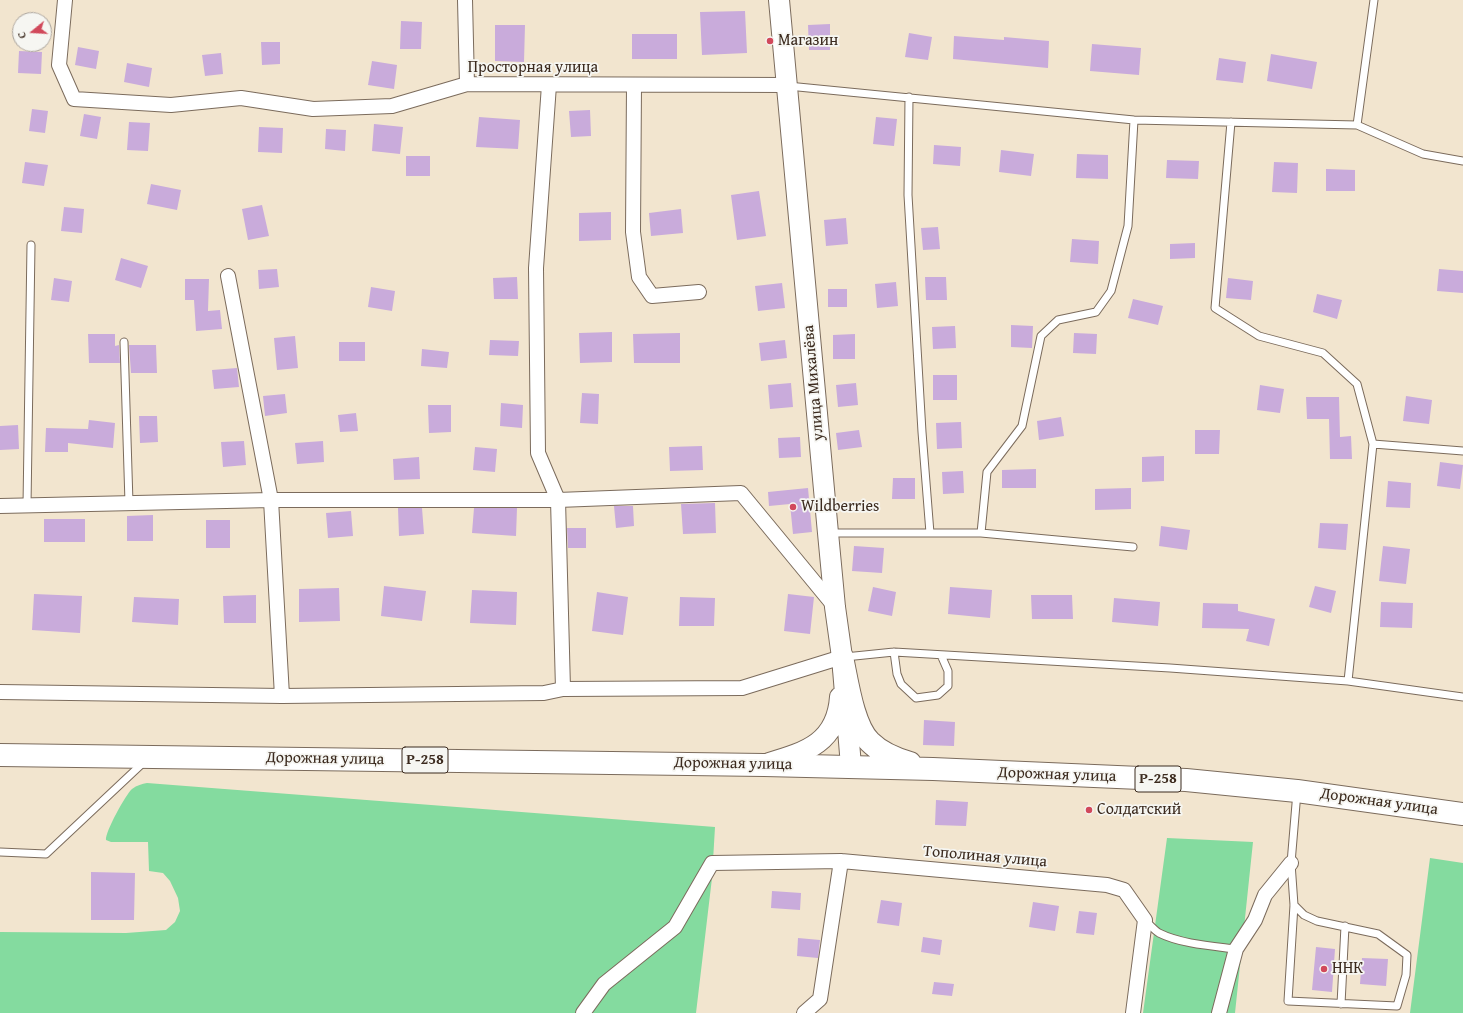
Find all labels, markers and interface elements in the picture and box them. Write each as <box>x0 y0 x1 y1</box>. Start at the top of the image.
north arrow <box>12 12 52 52</box>
text: С <box>13 30 30 41</box>
place label: Магазин <box>778 31 838 51</box>
marker: Магазин <box>765 36 775 46</box>
street label: Просторная улица <box>468 58 598 78</box>
street label: улица Михалёва <box>799 324 829 442</box>
place label: Wildberries <box>801 497 879 517</box>
marker: Wildberries <box>788 502 798 512</box>
road number: Р-258 <box>402 747 448 773</box>
street label: Дорожная улица <box>266 748 384 770</box>
street label: Дорожная улица <box>674 753 792 775</box>
street label: Дорожная улица <box>997 763 1117 787</box>
road number: Р-258 <box>1135 766 1181 792</box>
street label: Дорожная улица <box>1319 784 1439 820</box>
place label: Солдатский <box>1097 800 1181 820</box>
marker: Солдатский <box>1084 805 1094 815</box>
street label: Тополиная улица <box>922 842 1048 872</box>
place label: ННК <box>1332 959 1363 979</box>
marker: ННК <box>1319 964 1329 974</box>

